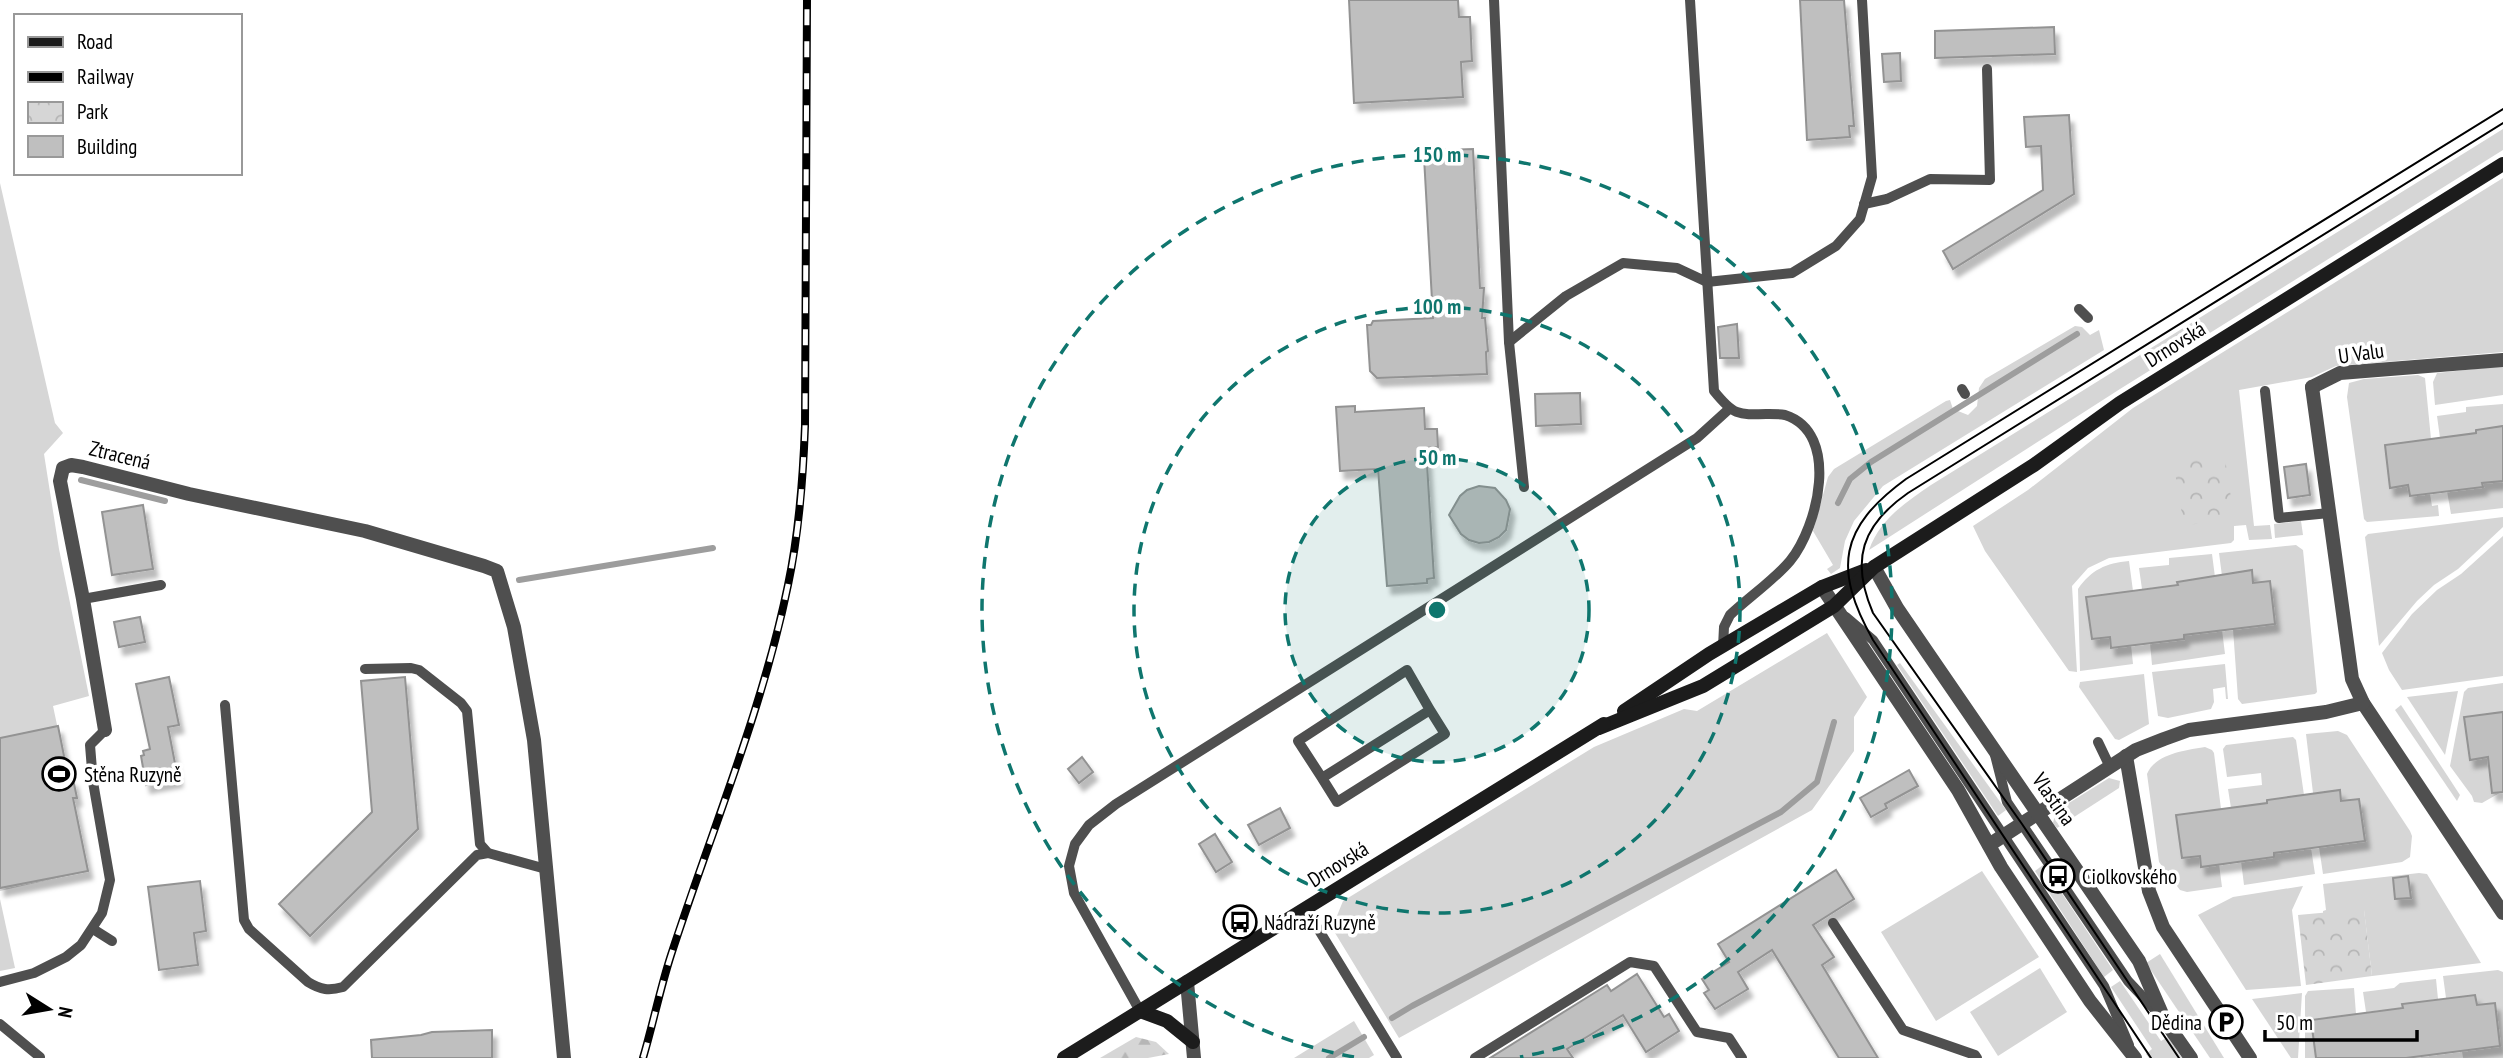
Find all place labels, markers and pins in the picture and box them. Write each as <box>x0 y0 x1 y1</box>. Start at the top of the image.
centre of rings <box>1425 598 1449 622</box>
sports icon: Stěna Ruzyně <box>40 755 78 793</box>
place label: Stěna Ruzyně <box>84 761 182 788</box>
bus stop icon: Ciolkovského <box>2039 857 2077 895</box>
place label: Ciolkovského <box>2082 863 2177 890</box>
bus stop icon: Nádraží Ruzyně <box>1221 903 1259 941</box>
place label: Nádraží Ruzyně <box>1264 909 1376 936</box>
parking icon: Dědina <box>2207 1003 2245 1041</box>
place label: Dědina <box>2151 1009 2202 1036</box>

